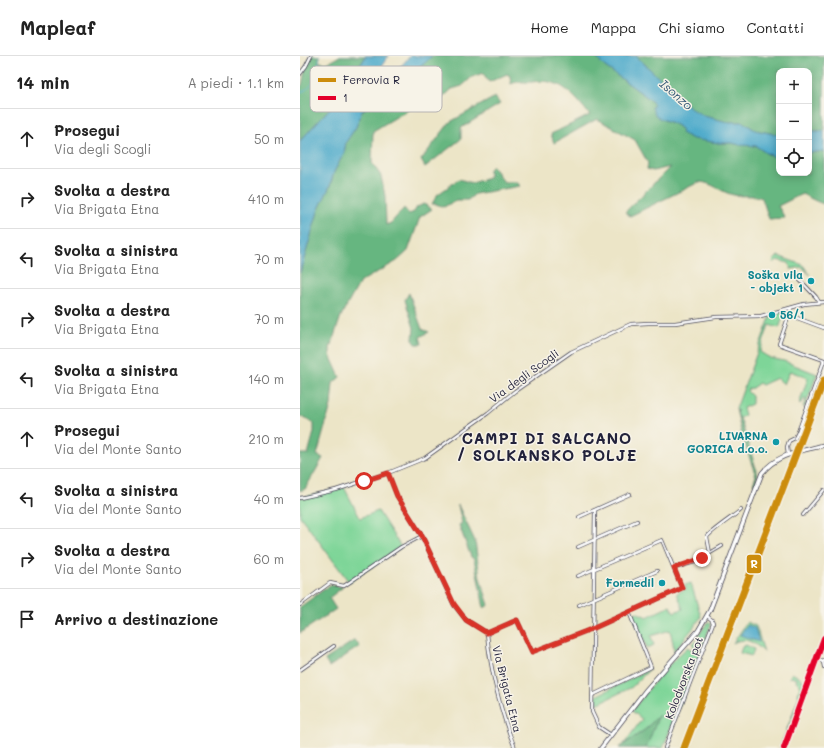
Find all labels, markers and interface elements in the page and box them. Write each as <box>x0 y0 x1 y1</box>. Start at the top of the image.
text: Mapleaf <box>20 15 95 40</box>
text: Home <box>531 18 569 37</box>
text: Mappa <box>591 18 637 37</box>
text: Chi siamo <box>659 18 724 37</box>
text: Contatti <box>746 18 804 37</box>
legend <box>310 66 442 112</box>
map controls <box>776 68 812 176</box>
button: + <box>776 68 812 104</box>
text: 14 min <box>16 71 69 93</box>
text: Ferrovia R <box>343 72 400 87</box>
text: A piedi · 1.1 km <box>188 74 284 91</box>
water label: Isonzo <box>657 76 696 113</box>
text: 1 <box>343 90 348 105</box>
button: − <box>776 104 812 140</box>
text: Prosegui <box>54 120 120 140</box>
icon: ahead <box>16 128 38 150</box>
text: 50 m <box>254 130 284 147</box>
text: Via degli Scogli <box>54 140 151 157</box>
button: locate <box>776 140 812 176</box>
text: Svolta a destra <box>54 180 170 200</box>
icon: right <box>16 188 38 210</box>
text: 410 m <box>248 190 284 207</box>
text: Via Brigata Etna <box>54 200 159 217</box>
text: Svolta a sinistra <box>54 240 178 260</box>
icon: left <box>16 248 38 270</box>
text: 70 m <box>254 250 284 267</box>
text: Via Brigata Etna <box>54 260 159 277</box>
place label: Soška vila - objekt 1 <box>748 267 803 295</box>
marker: Soška vila - objekt 1 <box>806 276 816 286</box>
text: Svolta a destra <box>54 300 170 320</box>
place label: 56/1 <box>780 307 804 322</box>
icon: right <box>16 308 38 330</box>
text: 70 m <box>254 310 284 327</box>
marker: 56/1 <box>767 310 777 320</box>
text: Via Brigata Etna <box>54 320 159 337</box>
street label: Via degli Scogli <box>486 345 561 406</box>
text: Svolta a sinistra <box>54 360 178 380</box>
icon: left <box>16 368 38 390</box>
text: 140 m <box>248 370 284 387</box>
text: Via Brigata Etna <box>54 380 159 397</box>
text: Prosegui <box>54 420 120 440</box>
icon: ahead <box>16 428 38 450</box>
district label: CAMPI DI SALCANO / SOLKANSKO POLJE <box>457 428 637 465</box>
place label: LIVARNA GORICA d.o.o. <box>687 428 768 456</box>
text: 210 m <box>248 430 284 447</box>
marker: LIVARNA GORICA d.o.o. <box>771 437 781 447</box>
text: Via del Monte Santo <box>54 440 182 457</box>
route start <box>355 472 373 490</box>
text: Svolta a sinistra <box>54 480 178 500</box>
icon: left <box>16 488 38 510</box>
text: 40 m <box>254 490 284 507</box>
text: Via del Monte Santo <box>54 500 182 517</box>
text: Svolta a destra <box>54 540 170 560</box>
icon: right <box>16 548 38 570</box>
route end <box>693 549 711 567</box>
text: 60 m <box>254 550 284 567</box>
line badge: R <box>746 554 762 574</box>
text: R <box>750 556 758 571</box>
text: Via del Monte Santo <box>54 560 182 577</box>
place label: Formedil <box>606 575 654 590</box>
marker: Formedil <box>657 578 667 588</box>
icon: arrive <box>16 608 38 630</box>
text: Arrivo a destinazione <box>54 609 218 629</box>
street label: Kolodvorska pot <box>661 634 706 721</box>
street label: Via Brigata Etna <box>489 644 526 734</box>

